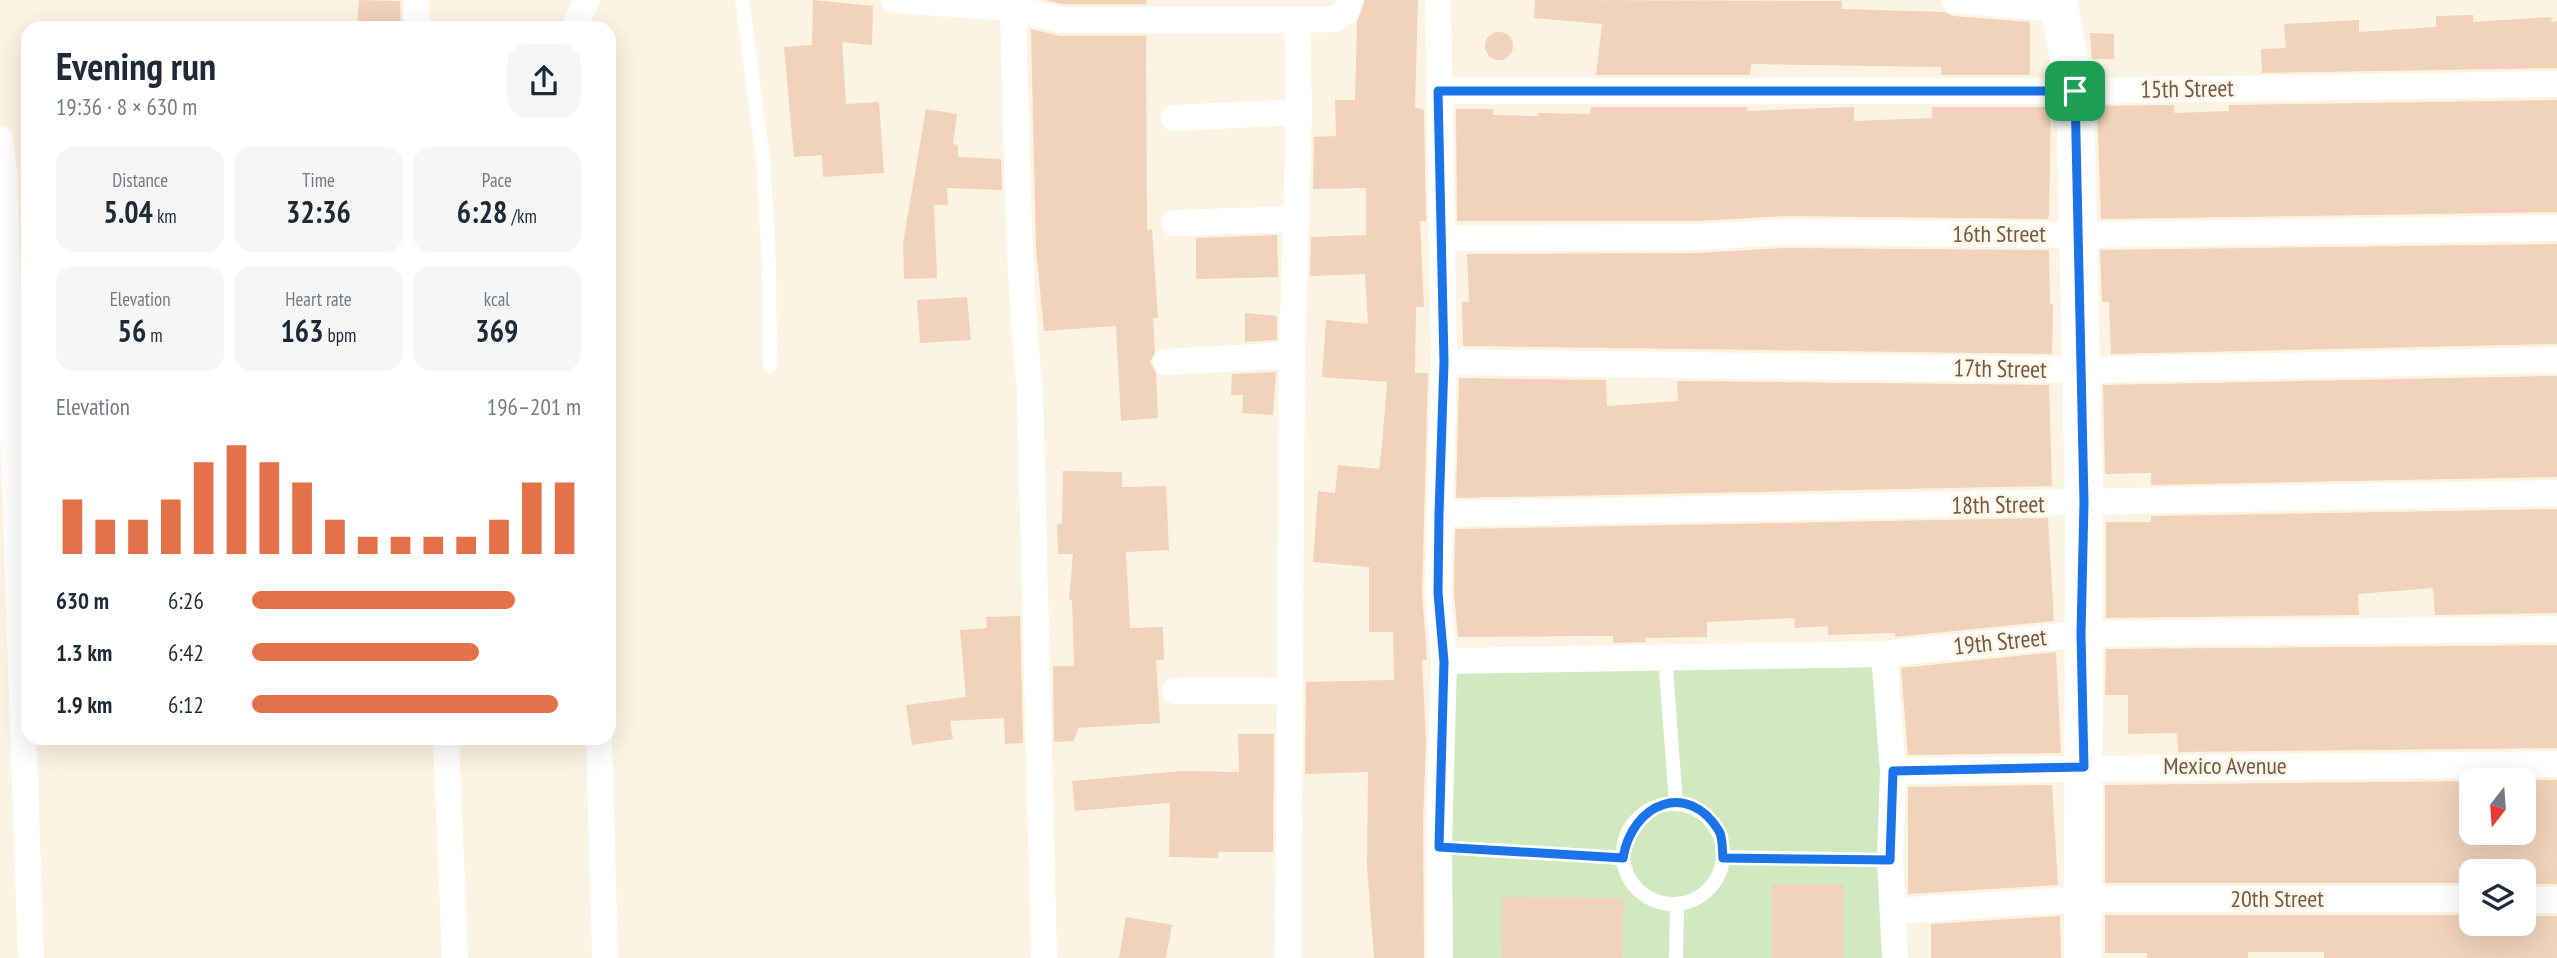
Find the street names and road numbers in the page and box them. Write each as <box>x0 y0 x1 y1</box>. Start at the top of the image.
street label: 15th Street <box>2140 72 2234 105</box>
street label: 16th Street <box>1952 218 2046 249</box>
street label: 17th Street <box>1953 352 2047 385</box>
street label: 18th Street <box>1951 488 2045 521</box>
street label: 19th Street <box>1952 621 2048 662</box>
street label: Mexico Avenue <box>2163 750 2287 781</box>
street label: 20th Street <box>2230 883 2324 914</box>

